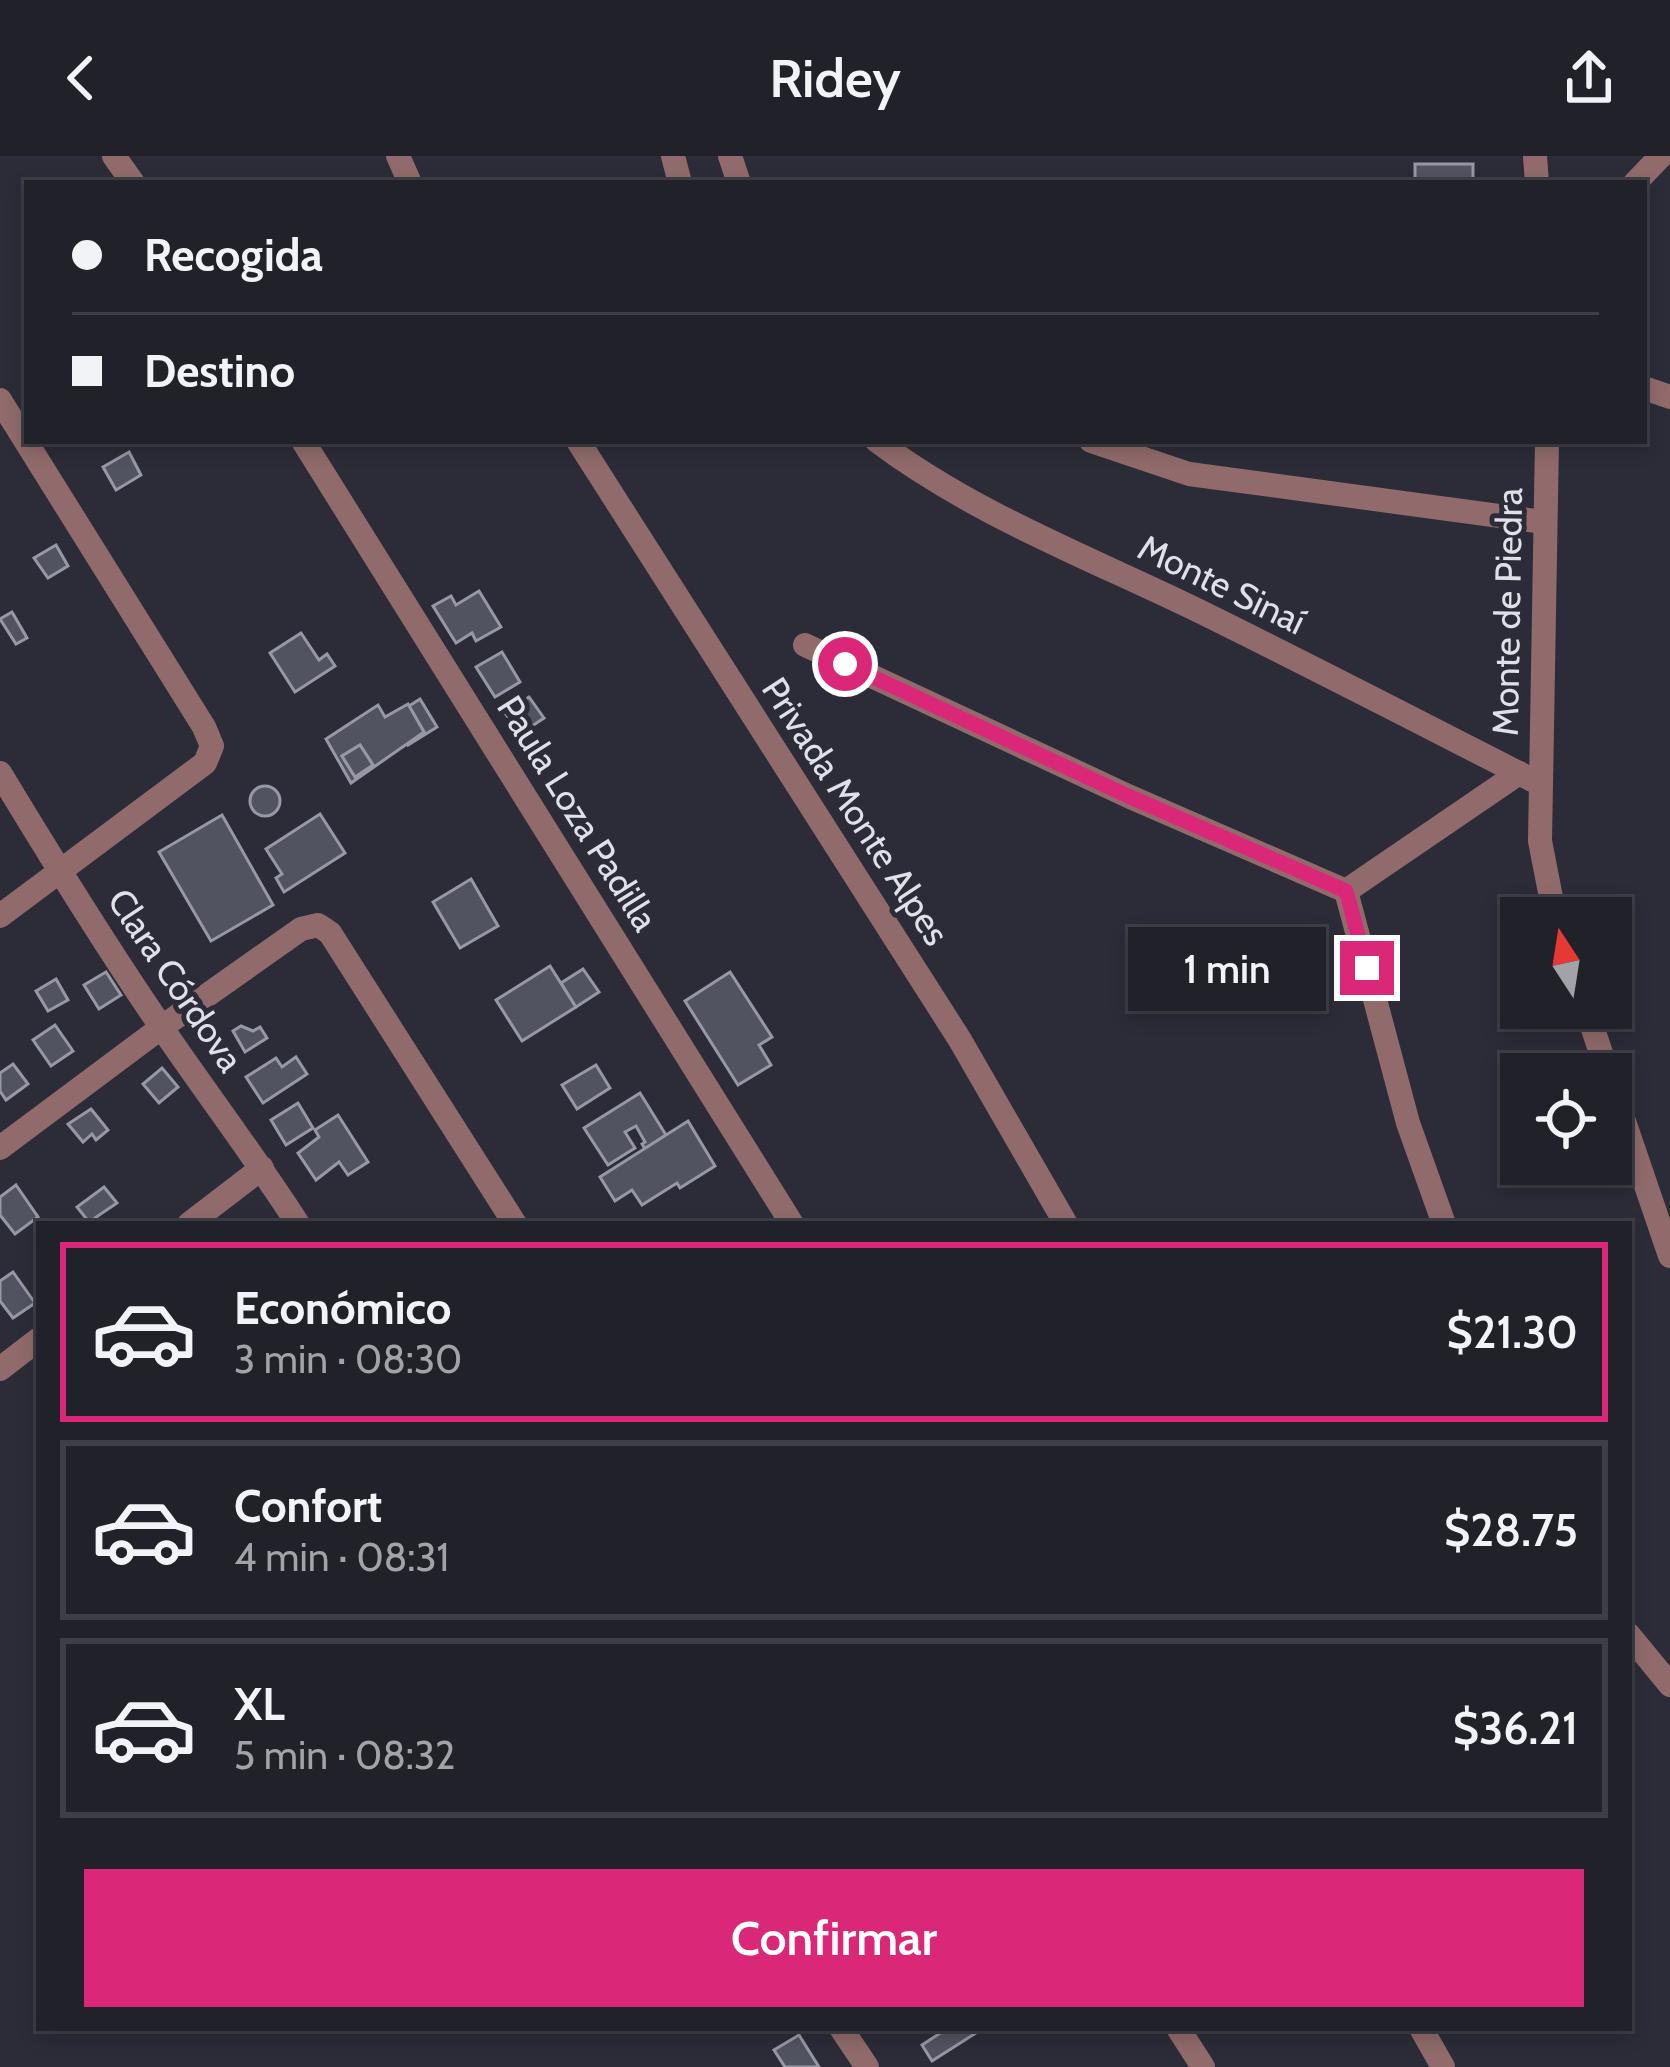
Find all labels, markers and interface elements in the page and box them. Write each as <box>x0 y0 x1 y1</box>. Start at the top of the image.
icon: back <box>48 45 114 111</box>
text: Ridey <box>769 45 901 111</box>
icon: share <box>1556 45 1622 111</box>
text: Recogida <box>144 228 323 282</box>
text: Destino <box>144 344 295 398</box>
street label: Monte de Piedra <box>1483 487 1531 737</box>
street label: Monte Sinaí <box>1131 525 1313 643</box>
route start <box>818 637 872 691</box>
street label: Privada Monte Alpes <box>753 669 959 953</box>
street label: Paula Loza Padilla <box>488 687 668 939</box>
street label: Clara Córdova <box>99 880 253 1080</box>
north arrow <box>1500 897 1632 1029</box>
map controls <box>1500 897 1632 1185</box>
callout: 1 min <box>1127 926 1325 1010</box>
route end <box>1340 941 1394 995</box>
text: 1 min <box>1183 945 1271 993</box>
button: locate <box>1500 1053 1632 1185</box>
icon: car <box>90 1278 198 1386</box>
text: Económico <box>234 1281 451 1335</box>
text: $21.30 <box>1447 1305 1578 1359</box>
text: 3 min · 08:30 <box>234 1335 462 1383</box>
icon: car <box>90 1476 198 1584</box>
text: Confort <box>234 1479 382 1533</box>
text: $28.75 <box>1444 1503 1578 1557</box>
text: 4 min · 08:31 <box>234 1533 449 1581</box>
icon: car <box>90 1674 198 1782</box>
text: XL <box>234 1677 285 1731</box>
text: $36.21 <box>1453 1701 1578 1755</box>
text: 5 min · 08:32 <box>234 1731 455 1779</box>
button: Confirmar <box>84 1869 1584 2007</box>

